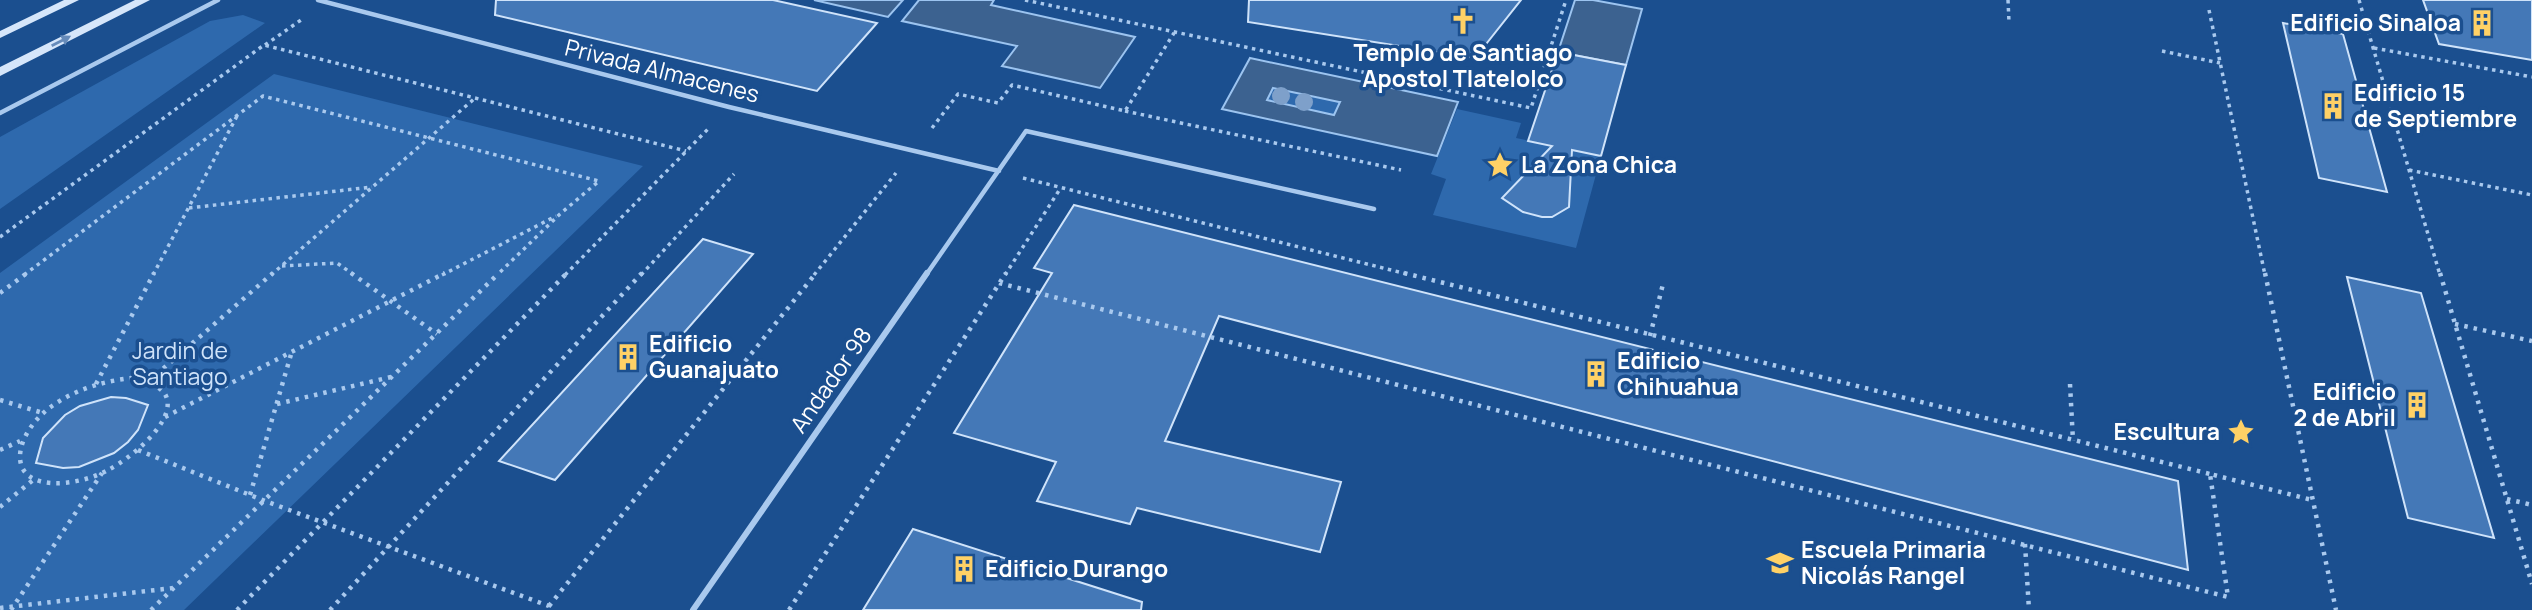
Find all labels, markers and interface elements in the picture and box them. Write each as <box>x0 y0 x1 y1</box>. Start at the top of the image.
church icon: Templo de Santiago Apostol Tlatelolco <box>1448 6 1478 36</box>
place label: Edificio Sinaloa <box>2290 6 2461 38</box>
building icon: Edificio Sinaloa <box>2467 8 2497 38</box>
street label: Privada Almacenes <box>562 30 763 110</box>
one-way arrow <box>51 36 71 47</box>
place label: Templo de Santiago Apostol Tlatelolco <box>1353 36 1573 94</box>
place label: Edificio 15 de Septiembre <box>2354 76 2517 134</box>
building icon: Edificio 15 de Septiembre <box>2318 91 2348 121</box>
place label: La Zona Chica <box>1521 148 1677 180</box>
place icon: La Zona Chica <box>1485 150 1515 180</box>
street label: Andador 98 <box>782 320 878 439</box>
place label: Edificio Guanajuato <box>649 327 779 385</box>
park label: Jardin de Santiago <box>132 334 228 392</box>
building icon: Edificio Guanajuato <box>613 342 643 372</box>
place label: Edificio Chihuahua <box>1617 344 1739 402</box>
building icon: Edificio Chihuahua <box>1581 359 1611 389</box>
place label: Edificio 2 de Abril <box>2293 375 2396 433</box>
building icon: Edificio 2 de Abril <box>2402 390 2432 420</box>
place label: Escultura <box>2114 415 2220 447</box>
place icon: Escultura <box>2226 417 2256 447</box>
place label: Escuela Primaria Nicolás Rangel <box>1801 533 1986 591</box>
school or university icon: Escuela Primaria Nicolás Rangel <box>1765 548 1795 578</box>
place label: Edificio Durango <box>985 552 1168 584</box>
building icon: Edificio Durango <box>949 554 979 584</box>

